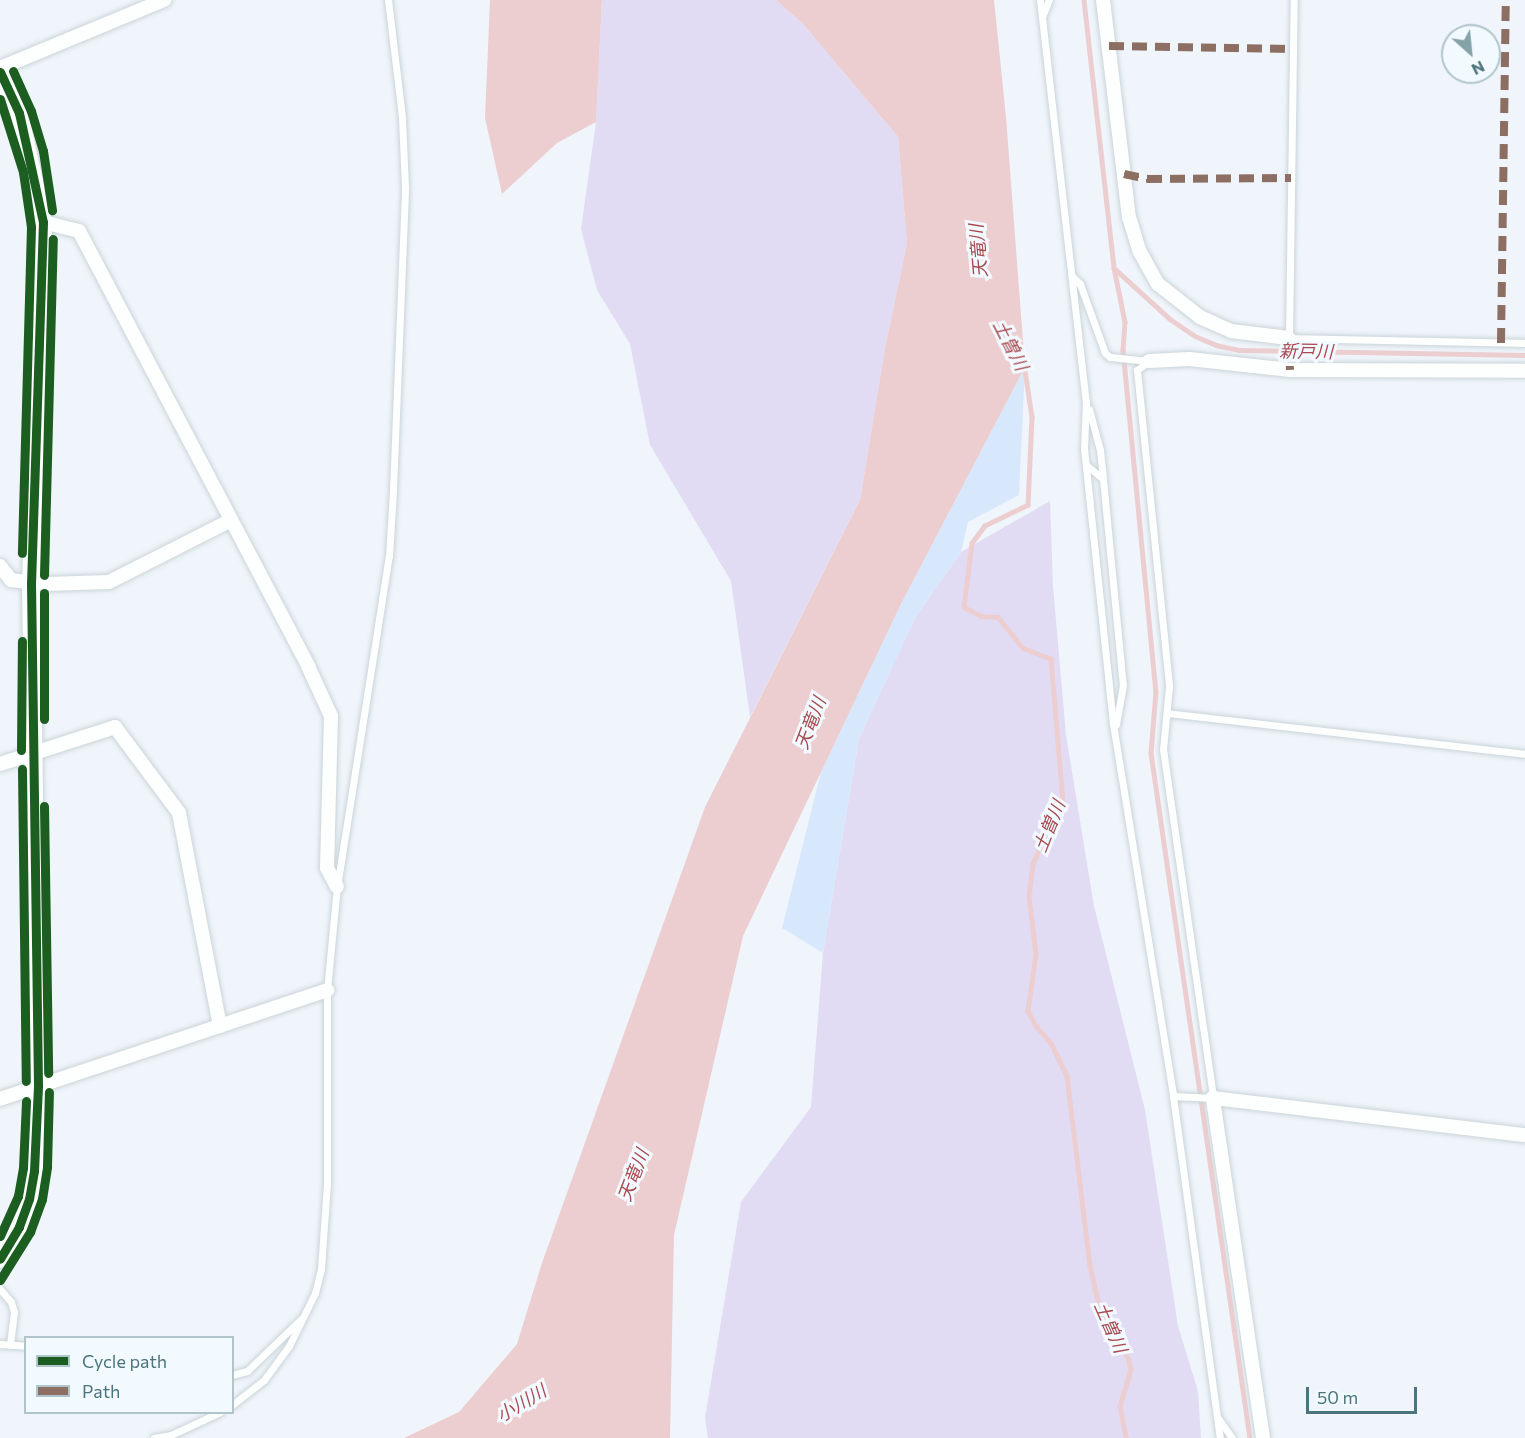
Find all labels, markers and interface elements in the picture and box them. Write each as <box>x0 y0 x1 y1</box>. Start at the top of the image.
north arrow <box>1441 24 1501 84</box>
text: N <box>1469 58 1488 80</box>
water label: 天竜川 <box>965 223 991 279</box>
water label: 土曽川 <box>989 316 1033 374</box>
water label: 新戸川 <box>1279 340 1333 362</box>
water label: 天竜川 <box>790 694 830 752</box>
water label: 土曽川 <box>1029 797 1069 855</box>
water label: 天竜川 <box>613 1146 653 1204</box>
water label: 土曽川 <box>1090 1298 1132 1356</box>
legend <box>24 1336 234 1414</box>
text: Cycle path <box>82 1350 167 1372</box>
scale bar <box>1309 1375 1420 1413</box>
text: Path <box>82 1380 120 1402</box>
water label: 小川川 <box>492 1380 550 1426</box>
text: 50 m <box>1317 1386 1358 1408</box>

